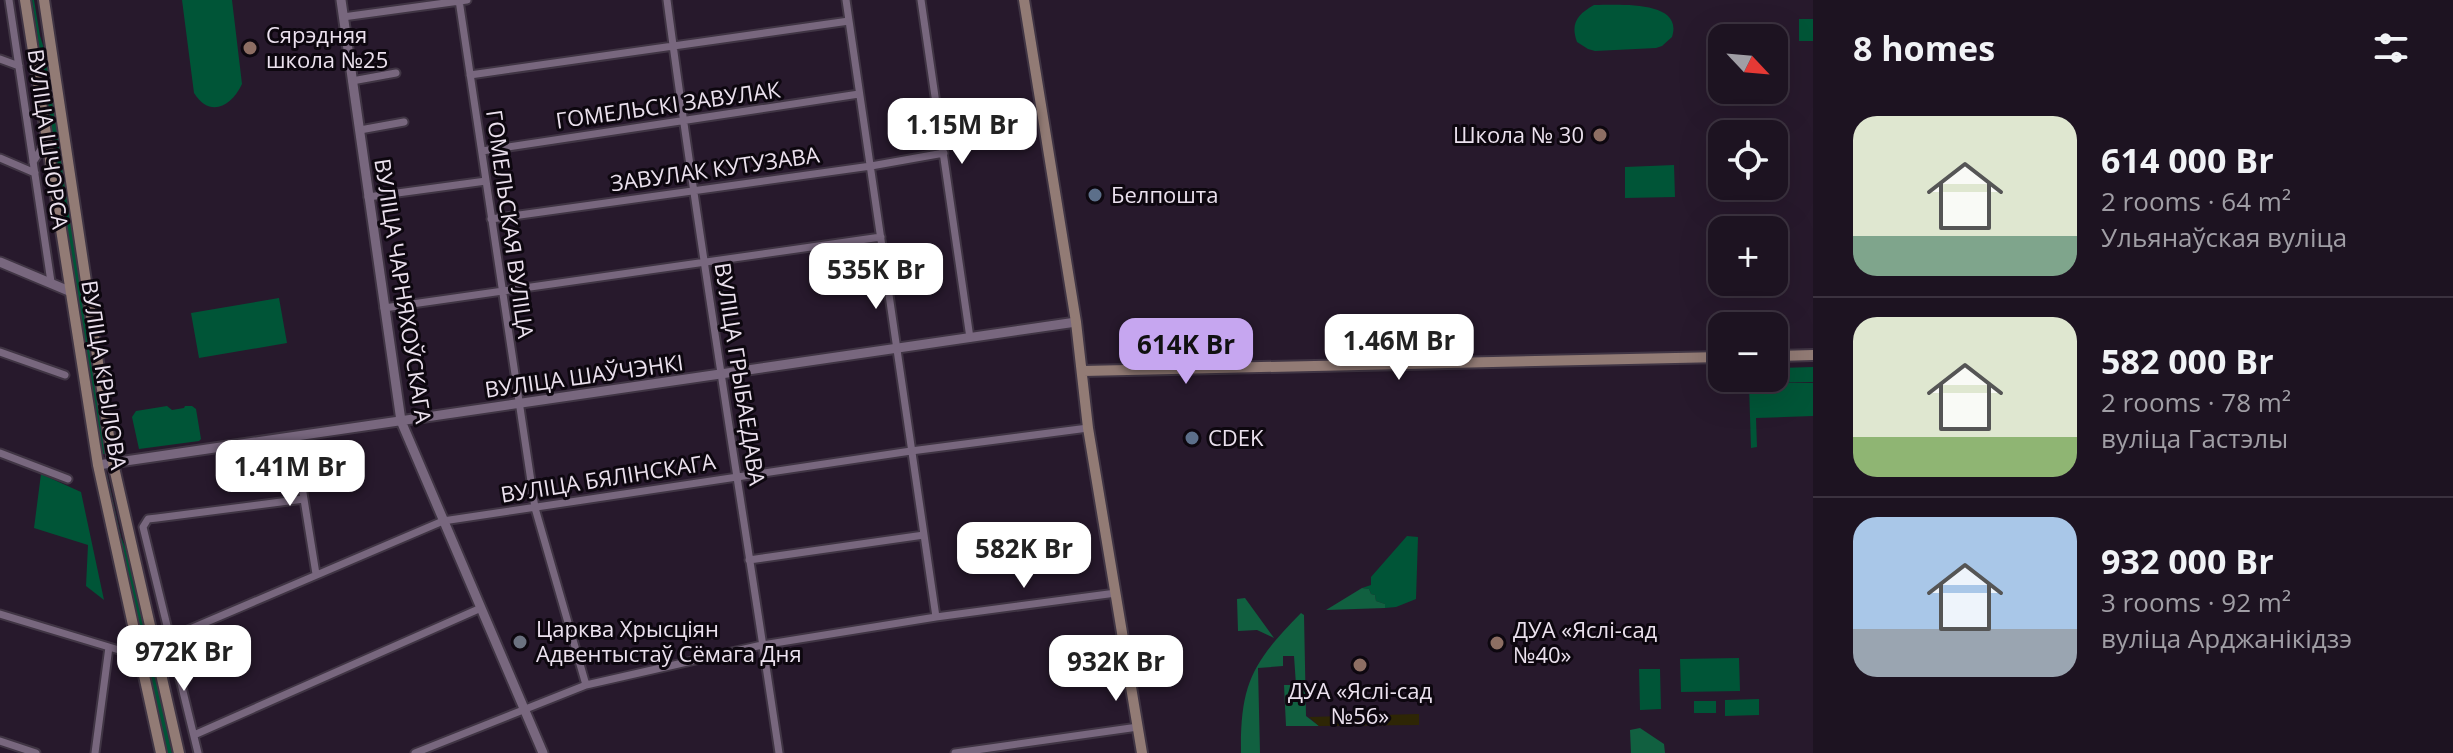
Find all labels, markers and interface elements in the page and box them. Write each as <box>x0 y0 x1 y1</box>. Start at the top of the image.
place label: Сярэдняя школа №25 <box>266 19 388 74</box>
north arrow <box>1708 24 1788 104</box>
map controls <box>1708 24 1788 392</box>
text: 8 homes <box>1853 25 1995 71</box>
icon: filters <box>2369 26 2413 70</box>
marker: Сярэдняя школа №25 <box>241 39 259 57</box>
street label: ВУЛІЦА ШЧОРСА <box>22 47 76 231</box>
street label: ГОМЕЛЬСКІ ЗАВУЛАК <box>554 73 783 135</box>
pin: 1.15M Br <box>879 98 1045 166</box>
text: 1.15M Br <box>906 106 1018 142</box>
street label: ГОМЕЛЬСКАЯ ВУЛІЦА <box>480 108 542 340</box>
place label: Школа № 30 <box>1453 119 1584 149</box>
button: locate <box>1708 120 1788 200</box>
marker: Школа № 30 <box>1591 126 1609 144</box>
text: 614 000 Br <box>2101 137 2274 183</box>
street label: ЗАВУЛАК КУТУЗАВА <box>608 138 821 198</box>
icon: home <box>1917 148 2013 244</box>
street label: ВУЛІЦА ЧАРНЯХОЎСКАГА <box>368 156 440 425</box>
place label: Белпошта <box>1111 179 1218 209</box>
text: 2 rooms · 64 m² <box>2101 183 2291 219</box>
marker: Белпошта <box>1086 186 1104 204</box>
button: + <box>1708 216 1788 296</box>
text: Ульянаўская вуліца <box>2101 219 2347 255</box>
pin: 535K Br <box>802 243 950 311</box>
text: 535K Br <box>827 251 925 287</box>
street label: ВУЛІЦА ГРЫБАЕДАВА <box>709 260 773 488</box>
street label: ВУЛІЦА КРЫЛОВА <box>75 278 135 472</box>
button: − <box>1708 312 1788 392</box>
pin: 1.46M Br <box>1316 314 1482 382</box>
pin: 614K Br <box>1112 318 1260 386</box>
text: 1.46M Br <box>1343 322 1455 358</box>
text: 614K Br <box>1137 326 1235 362</box>
text: 582 000 Br <box>2101 338 2274 384</box>
street label: ВУЛІЦА ШАЎЧЭНКІ <box>483 346 685 404</box>
icon: home <box>1917 349 2013 445</box>
text: 2 rooms · 78 m² <box>2101 384 2291 420</box>
text: вуліца Гастэлы <box>2101 420 2288 456</box>
place label: CDEK <box>1208 422 1264 452</box>
marker: CDEK <box>1183 429 1201 447</box>
pin: 1.41M Br <box>207 440 373 508</box>
street label: ВУЛІЦА БЯЛІНСКАГА <box>498 445 717 509</box>
text: 1.41M Br <box>234 448 346 484</box>
pin: 582K Br <box>950 522 1098 590</box>
text: 582K Br <box>975 530 1073 566</box>
text: 932 000 Br <box>2101 538 2274 584</box>
icon: home <box>1917 549 2013 645</box>
text: 3 rooms · 92 m² <box>2101 584 2291 620</box>
place label: Царква Хрысціян Адвентыстаў Сёмага Дня <box>536 613 802 668</box>
place label: ДУА «Яслі-сад №40» <box>1513 614 1658 669</box>
text: вуліца Арджанікідзэ <box>2101 620 2352 656</box>
pin: 972K Br <box>110 625 258 693</box>
text: 972K Br <box>135 633 233 669</box>
marker: Царква Хрысціян Адвентыстаў Сёмага Дня <box>511 633 529 651</box>
marker: ДУА «Яслі-сад №40» <box>1488 634 1506 652</box>
pin: 932K Br <box>1042 635 1190 703</box>
text: 932K Br <box>1067 643 1165 679</box>
marker: ДУА «Яслі-сад №56» <box>1351 656 1369 674</box>
place label: ДУА «Яслі-сад №56» <box>1288 675 1432 730</box>

